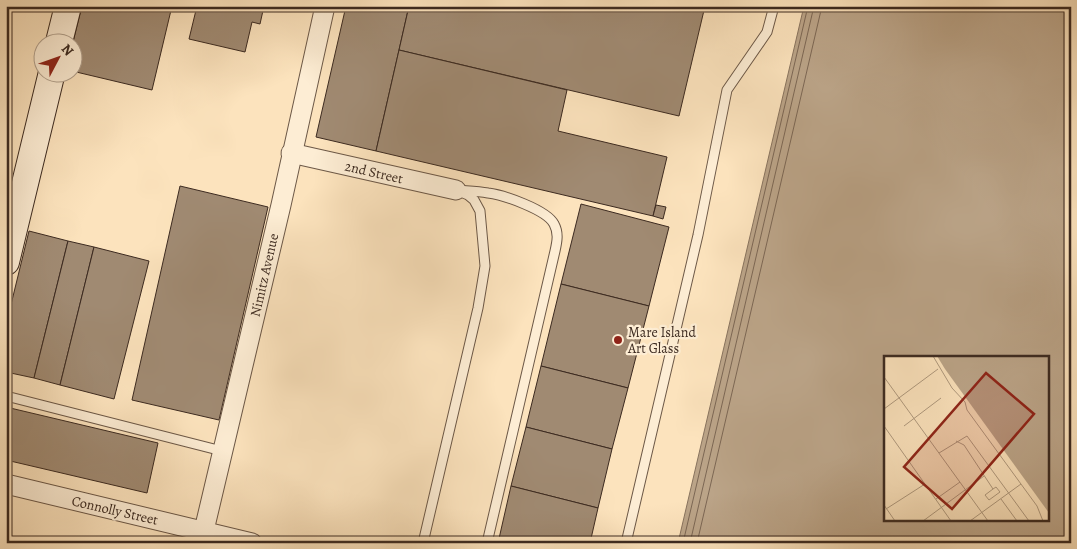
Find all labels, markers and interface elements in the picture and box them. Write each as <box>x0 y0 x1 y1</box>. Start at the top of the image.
north arrow <box>32 32 82 82</box>
text: N <box>57 40 78 60</box>
street label: 2nd Street <box>343 157 405 188</box>
street label: Nimitz Avenue <box>246 232 283 319</box>
place label: Mare Island Art Glass <box>627 323 697 358</box>
marker: Mare Island Art Glass <box>612 334 624 346</box>
inset map <box>884 356 1050 522</box>
street label: Connolly Street <box>70 491 160 530</box>

